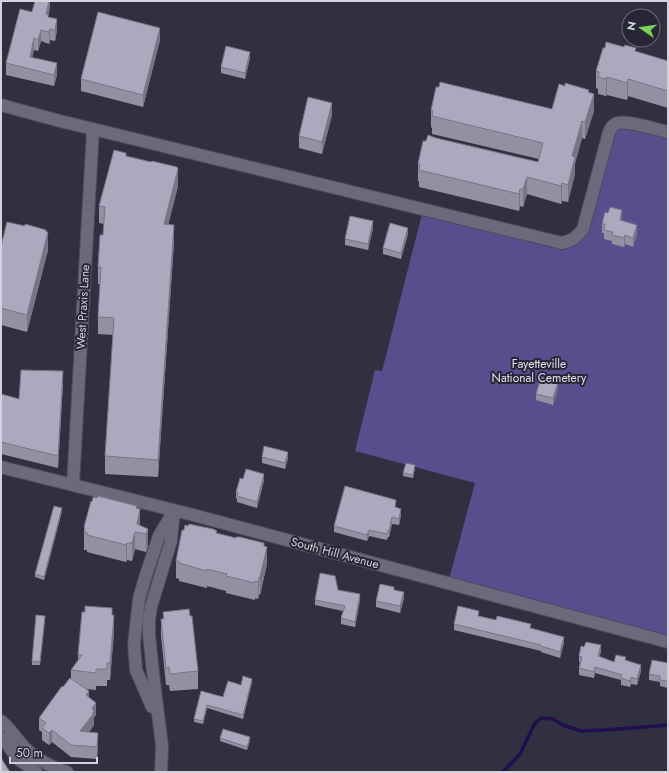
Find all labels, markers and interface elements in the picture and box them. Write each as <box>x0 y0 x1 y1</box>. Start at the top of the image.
north arrow <box>621 8 661 48</box>
text: N <box>622 20 640 32</box>
street label: West Praxis Lane <box>72 264 94 350</box>
park label: Fayetteville National Cemetery <box>492 355 587 387</box>
street label: South Hill Avenue <box>289 533 381 573</box>
scale bar <box>10 739 97 765</box>
text: 50 m <box>16 744 43 762</box>

